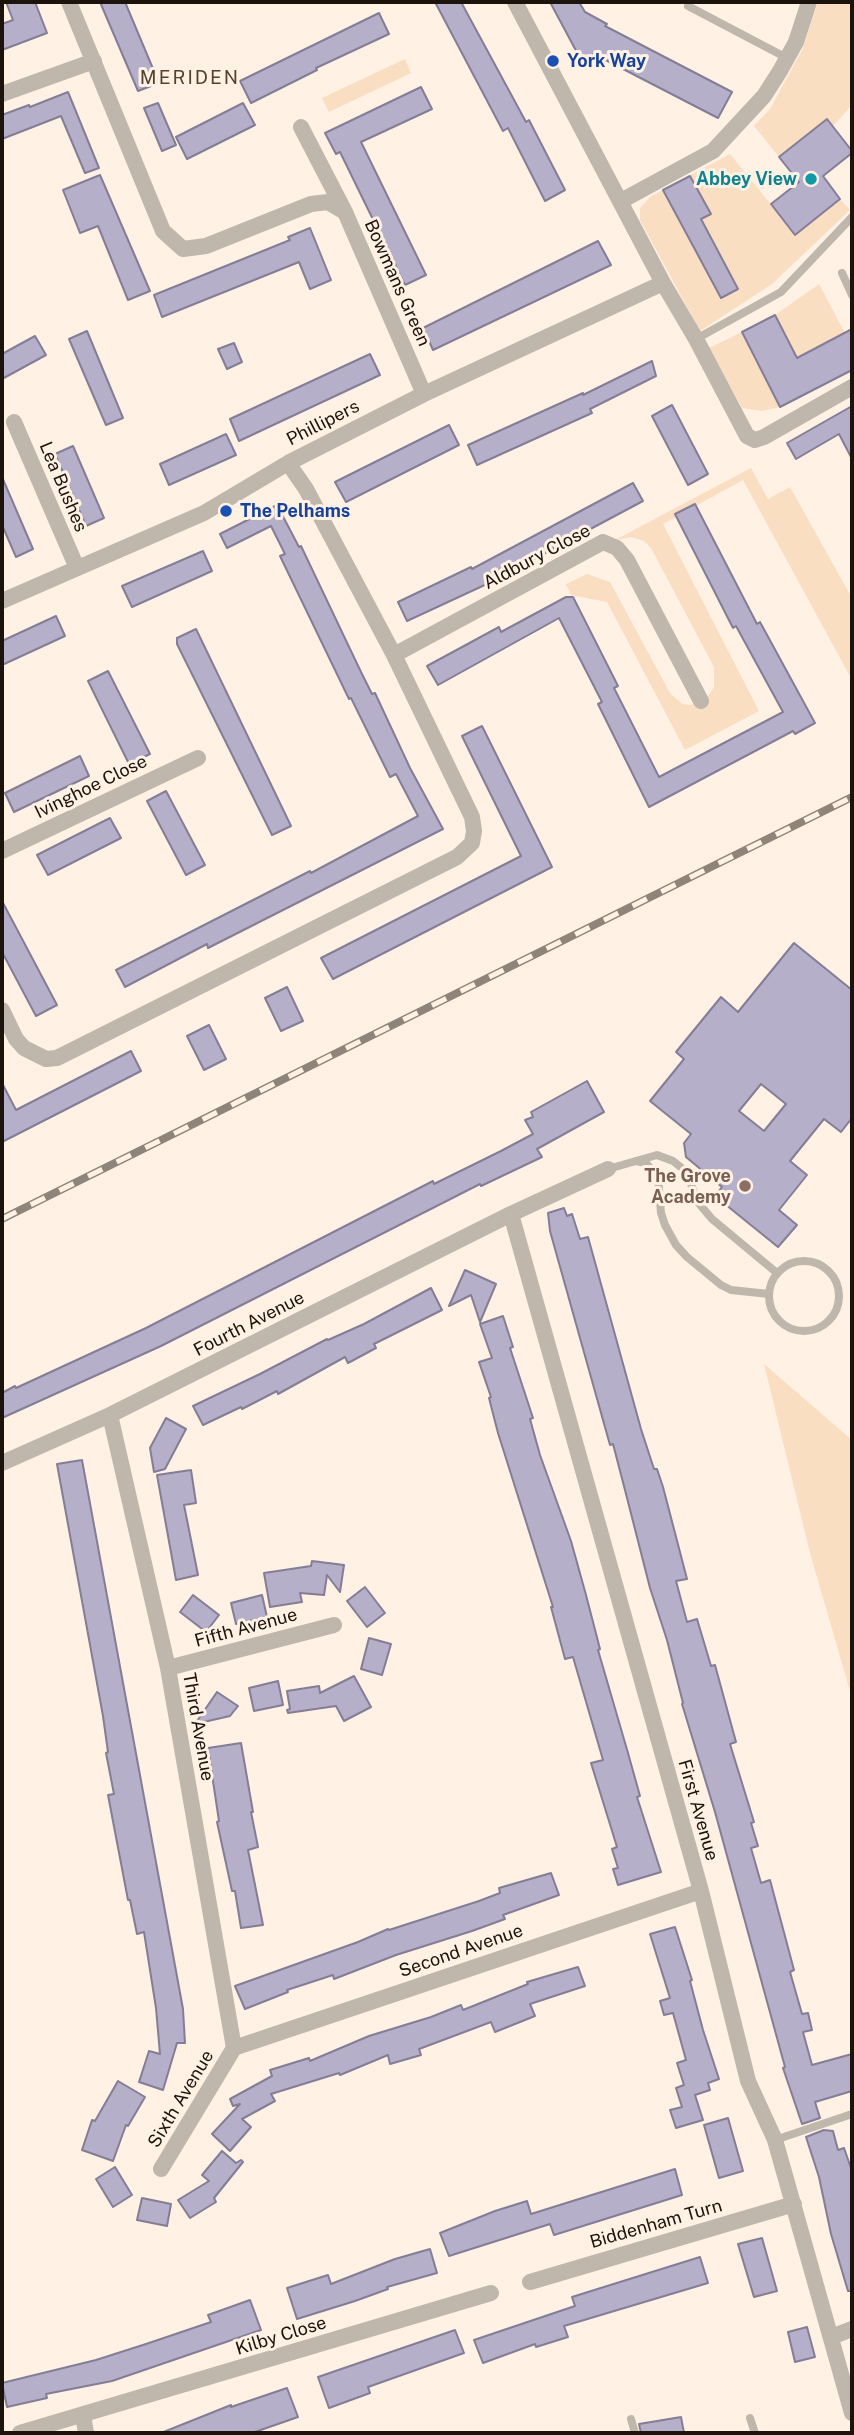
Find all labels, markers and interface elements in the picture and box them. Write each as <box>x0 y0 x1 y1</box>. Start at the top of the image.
place label: York Way <box>567 50 646 72</box>
marker: York Way <box>545 53 561 69</box>
district label: MERIDEN <box>141 67 239 89</box>
place label: Abbey View <box>696 168 797 190</box>
marker: Abbey View <box>803 171 819 187</box>
street label: Bowmans Green <box>359 216 435 350</box>
street label: Phillipers <box>283 396 363 450</box>
street label: Lea Bushes <box>34 439 92 535</box>
place label: The Pelhams <box>240 500 350 522</box>
marker: The Pelhams <box>218 503 234 519</box>
street label: Aldbury Close <box>480 520 594 594</box>
street label: Ivinghoe Close <box>31 750 151 824</box>
place label: The Grove Academy <box>644 1165 731 1208</box>
marker: The Grove Academy <box>737 1178 753 1194</box>
street label: Fourth Avenue <box>190 1287 308 1361</box>
street label: Fifth Avenue <box>192 1604 300 1652</box>
street label: Third Avenue <box>178 1671 218 1783</box>
street label: First Avenue <box>673 1757 723 1863</box>
street label: Second Avenue <box>396 1920 526 1982</box>
street label: Sixth Avenue <box>143 2046 219 2152</box>
street label: Biddenham Turn <box>587 2195 725 2253</box>
street label: Kilby Close <box>233 2312 329 2360</box>

